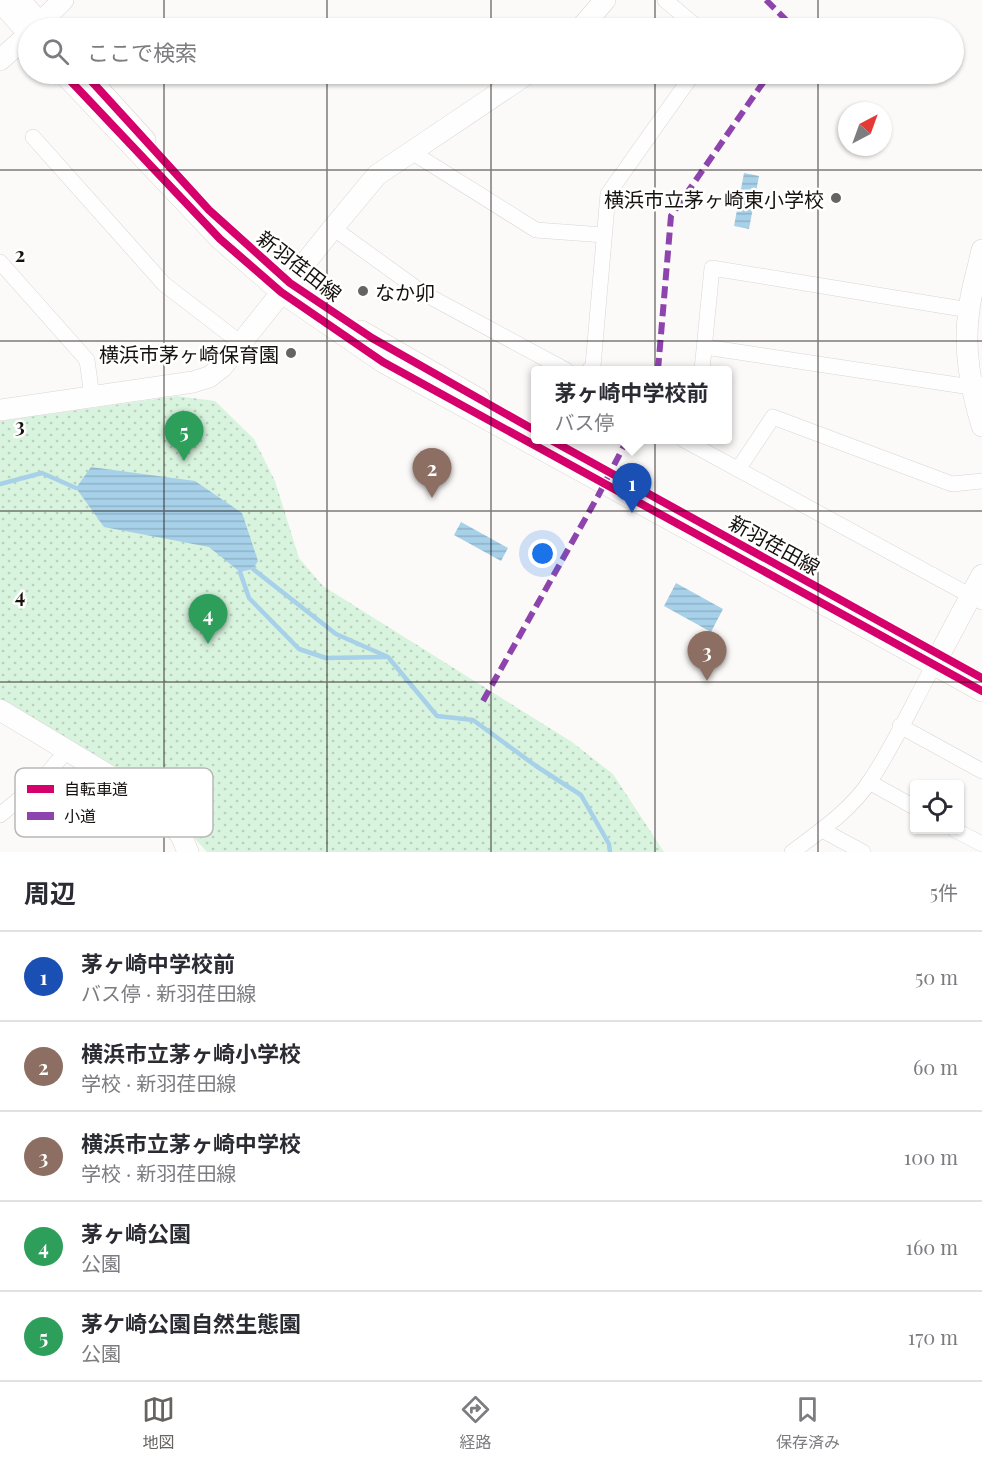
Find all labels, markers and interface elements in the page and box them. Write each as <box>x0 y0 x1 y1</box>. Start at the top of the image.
search box <box>18 18 964 84</box>
icon: search <box>39 35 72 68</box>
text: ここで検索 <box>87 37 197 67</box>
north arrow <box>838 102 892 156</box>
place label: 横浜市立茅ヶ崎東小学校 <box>604 185 824 212</box>
marker: 横浜市立茅ヶ崎東小学校 <box>829 191 843 205</box>
street label: 新羽荏田線 <box>252 224 348 306</box>
text: 2 <box>15 240 25 267</box>
place label: なか卯 <box>375 278 435 305</box>
marker: なか卯 <box>356 284 370 298</box>
place label: 横浜市茅ヶ崎保育園 <box>99 340 279 367</box>
marker: 横浜市茅ヶ崎保育園 <box>284 346 298 360</box>
popup <box>531 366 732 444</box>
text: 茅ヶ崎中学校前 <box>554 377 709 407</box>
text: バス停 <box>554 408 614 435</box>
text: 3 <box>15 411 25 438</box>
pin: 5 <box>164 412 204 461</box>
pin: 2 <box>412 448 452 498</box>
pin: 1 <box>612 464 652 513</box>
street label: 新羽荏田線 <box>725 508 825 580</box>
your location <box>528 539 557 568</box>
text: 4 <box>15 581 25 608</box>
pin: 4 <box>188 594 228 644</box>
pin: 3 <box>688 632 726 681</box>
legend <box>15 768 213 837</box>
text: 自転車道 <box>64 778 128 799</box>
map controls <box>910 780 964 834</box>
button: locate <box>910 780 964 834</box>
text: 小道 <box>64 805 96 826</box>
text: 周辺 <box>24 875 76 910</box>
text: 5件 <box>930 878 958 905</box>
text: 茅ヶ崎中学校前 <box>81 948 235 978</box>
text: 1 <box>40 963 47 990</box>
text: 50 m <box>915 963 958 990</box>
text: バス停 · 新羽荏田線 <box>81 979 256 1006</box>
text: 横浜市立茅ヶ崎小学校 <box>81 1038 301 1068</box>
text: 2 <box>38 1053 49 1080</box>
text: 60 m <box>913 1053 958 1080</box>
text: 学校 · 新羽荏田線 <box>81 1069 236 1096</box>
text: 横浜市立茅ヶ崎中学校 <box>81 1128 301 1158</box>
text: 3 <box>39 1143 48 1170</box>
text: 100 m <box>904 1143 958 1170</box>
text: 学校 · 新羽荏田線 <box>81 1159 236 1186</box>
text: 茅ヶ崎公園 <box>81 1218 191 1248</box>
text: 4 <box>38 1233 49 1260</box>
text: 160 m <box>906 1233 958 1260</box>
text: 公園 <box>81 1249 121 1276</box>
text: 茅ケ崎公園自然生態園 <box>81 1308 301 1338</box>
text: 5 <box>39 1323 48 1350</box>
text: 170 m <box>908 1323 958 1350</box>
text: 公園 <box>81 1339 121 1366</box>
tab: 地図 <box>142 1393 175 1453</box>
tab: 経路 <box>459 1393 492 1453</box>
tab: 保存済み <box>776 1393 840 1453</box>

